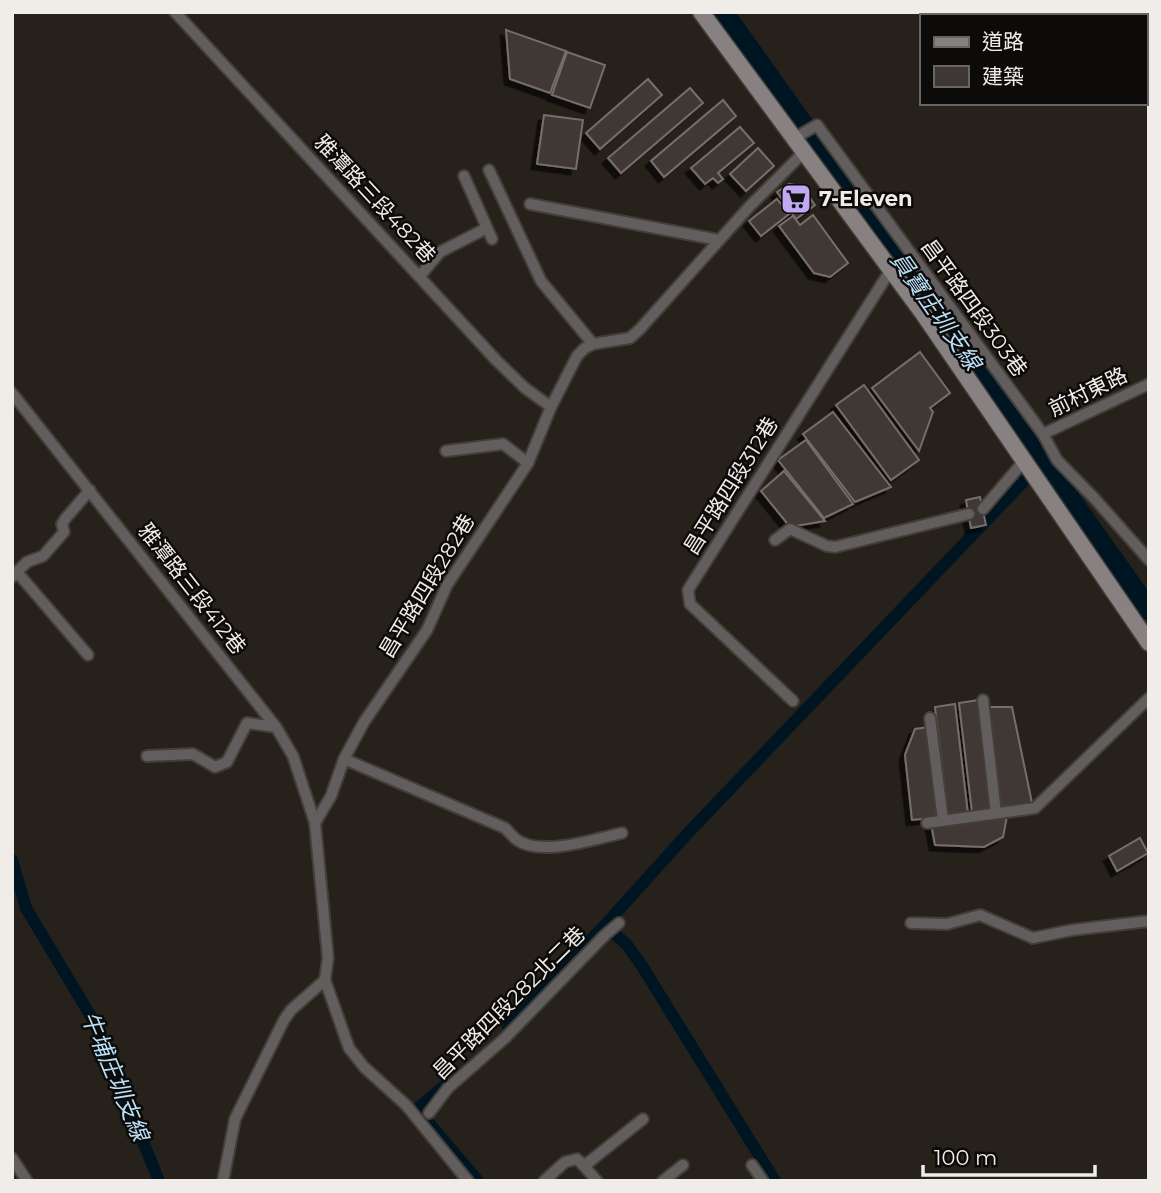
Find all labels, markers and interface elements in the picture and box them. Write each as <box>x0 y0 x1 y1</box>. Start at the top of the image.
legend <box>920 14 1147 105</box>
text: 道路 <box>982 29 1024 54</box>
text: 建築 <box>982 64 1024 89</box>
street label: 雅潭路三段482巷 <box>310 130 441 268</box>
supermarket icon: 7-Eleven <box>779 182 813 216</box>
place label: 7-Eleven <box>819 186 913 211</box>
street label: 昌平路四段303巷 <box>916 234 1033 381</box>
water label: 員寶庄圳支線 <box>885 246 989 378</box>
street label: 前村東路 <box>1045 362 1131 421</box>
street label: 昌平路四段312巷 <box>678 412 783 559</box>
street label: 昌平路四段282巷 <box>374 509 479 662</box>
street label: 雅潭路三段412巷 <box>134 518 251 659</box>
street label: 昌平路四段282北二巷 <box>427 921 590 1084</box>
water label: 牛埔庄圳支線 <box>75 1007 156 1148</box>
scale bar <box>923 1134 1094 1178</box>
text: 100 m <box>934 1145 997 1170</box>

